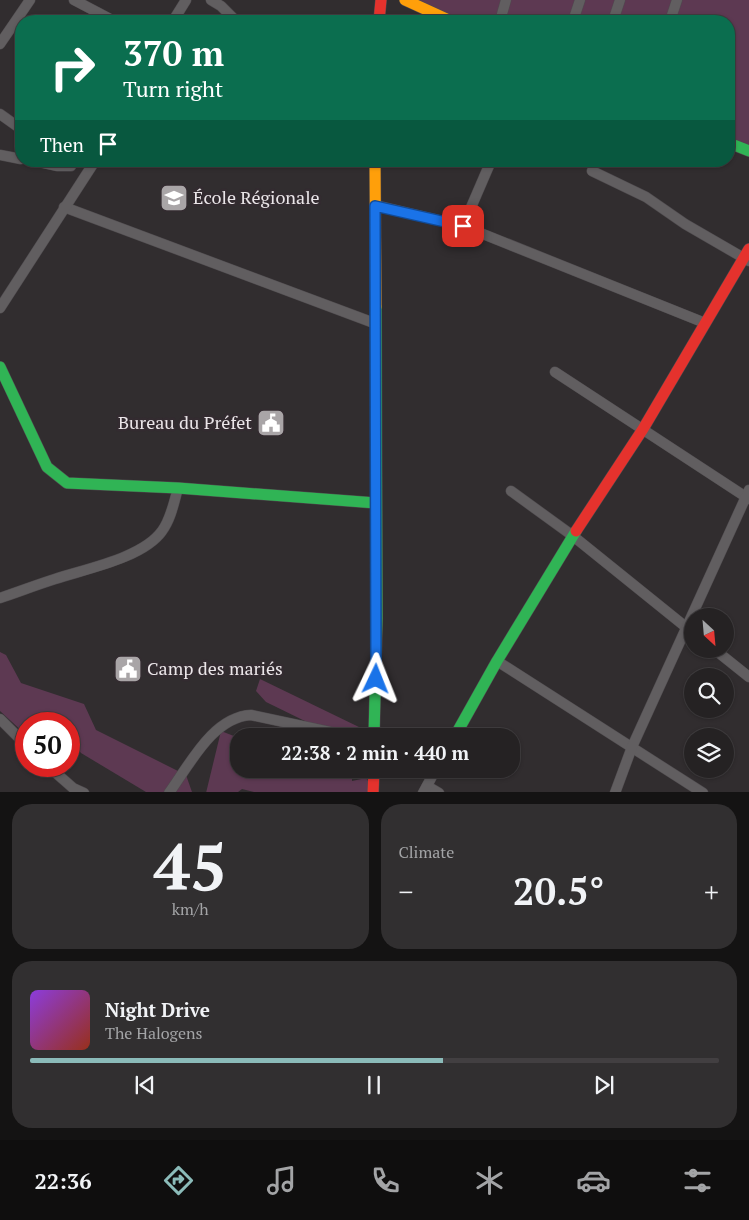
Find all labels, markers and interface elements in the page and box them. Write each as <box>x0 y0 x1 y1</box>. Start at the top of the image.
text: 370 m <box>123 30 224 76</box>
icon: right <box>40 35 105 100</box>
text: Turn right <box>123 74 223 103</box>
icon: arrive <box>94 130 122 158</box>
text: Then <box>40 132 84 157</box>
school or university icon: École Régionale <box>159 183 189 213</box>
place label: École Régionale <box>193 185 320 209</box>
pin <box>442 205 484 247</box>
icon: arrive <box>449 212 477 240</box>
public building icon: Bureau du Préfet <box>256 408 286 438</box>
place label: Bureau du Préfet <box>118 410 252 434</box>
north arrow <box>684 608 734 658</box>
map controls <box>684 608 734 778</box>
position arrow <box>349 652 401 704</box>
public building icon: Camp des mariés <box>113 654 143 684</box>
place label: Camp des mariés <box>147 656 283 680</box>
button: search <box>684 668 734 718</box>
speed limit sign: 50 <box>15 712 80 777</box>
button: layers <box>684 728 734 778</box>
text: 22:38 · 2 min · 440 m <box>281 740 469 765</box>
text: 45 <box>154 822 227 909</box>
text: Climate <box>399 841 454 863</box>
text: 20.5° <box>513 866 604 916</box>
text: − <box>399 873 413 910</box>
text: + <box>704 873 719 910</box>
text: km/h <box>172 898 209 920</box>
text: Night Drive <box>105 997 210 1022</box>
text: The Halogens <box>105 1022 203 1044</box>
icon: previous <box>131 1071 159 1099</box>
icon: pause <box>360 1071 388 1099</box>
icon: next <box>590 1071 618 1099</box>
icon: directions <box>161 1163 196 1198</box>
icon: music <box>264 1163 299 1198</box>
icon: phone <box>368 1163 403 1198</box>
icon: climate <box>472 1163 507 1198</box>
icon: car <box>576 1163 611 1198</box>
icon: filters <box>680 1163 715 1198</box>
text: 22:36 <box>34 1166 92 1195</box>

